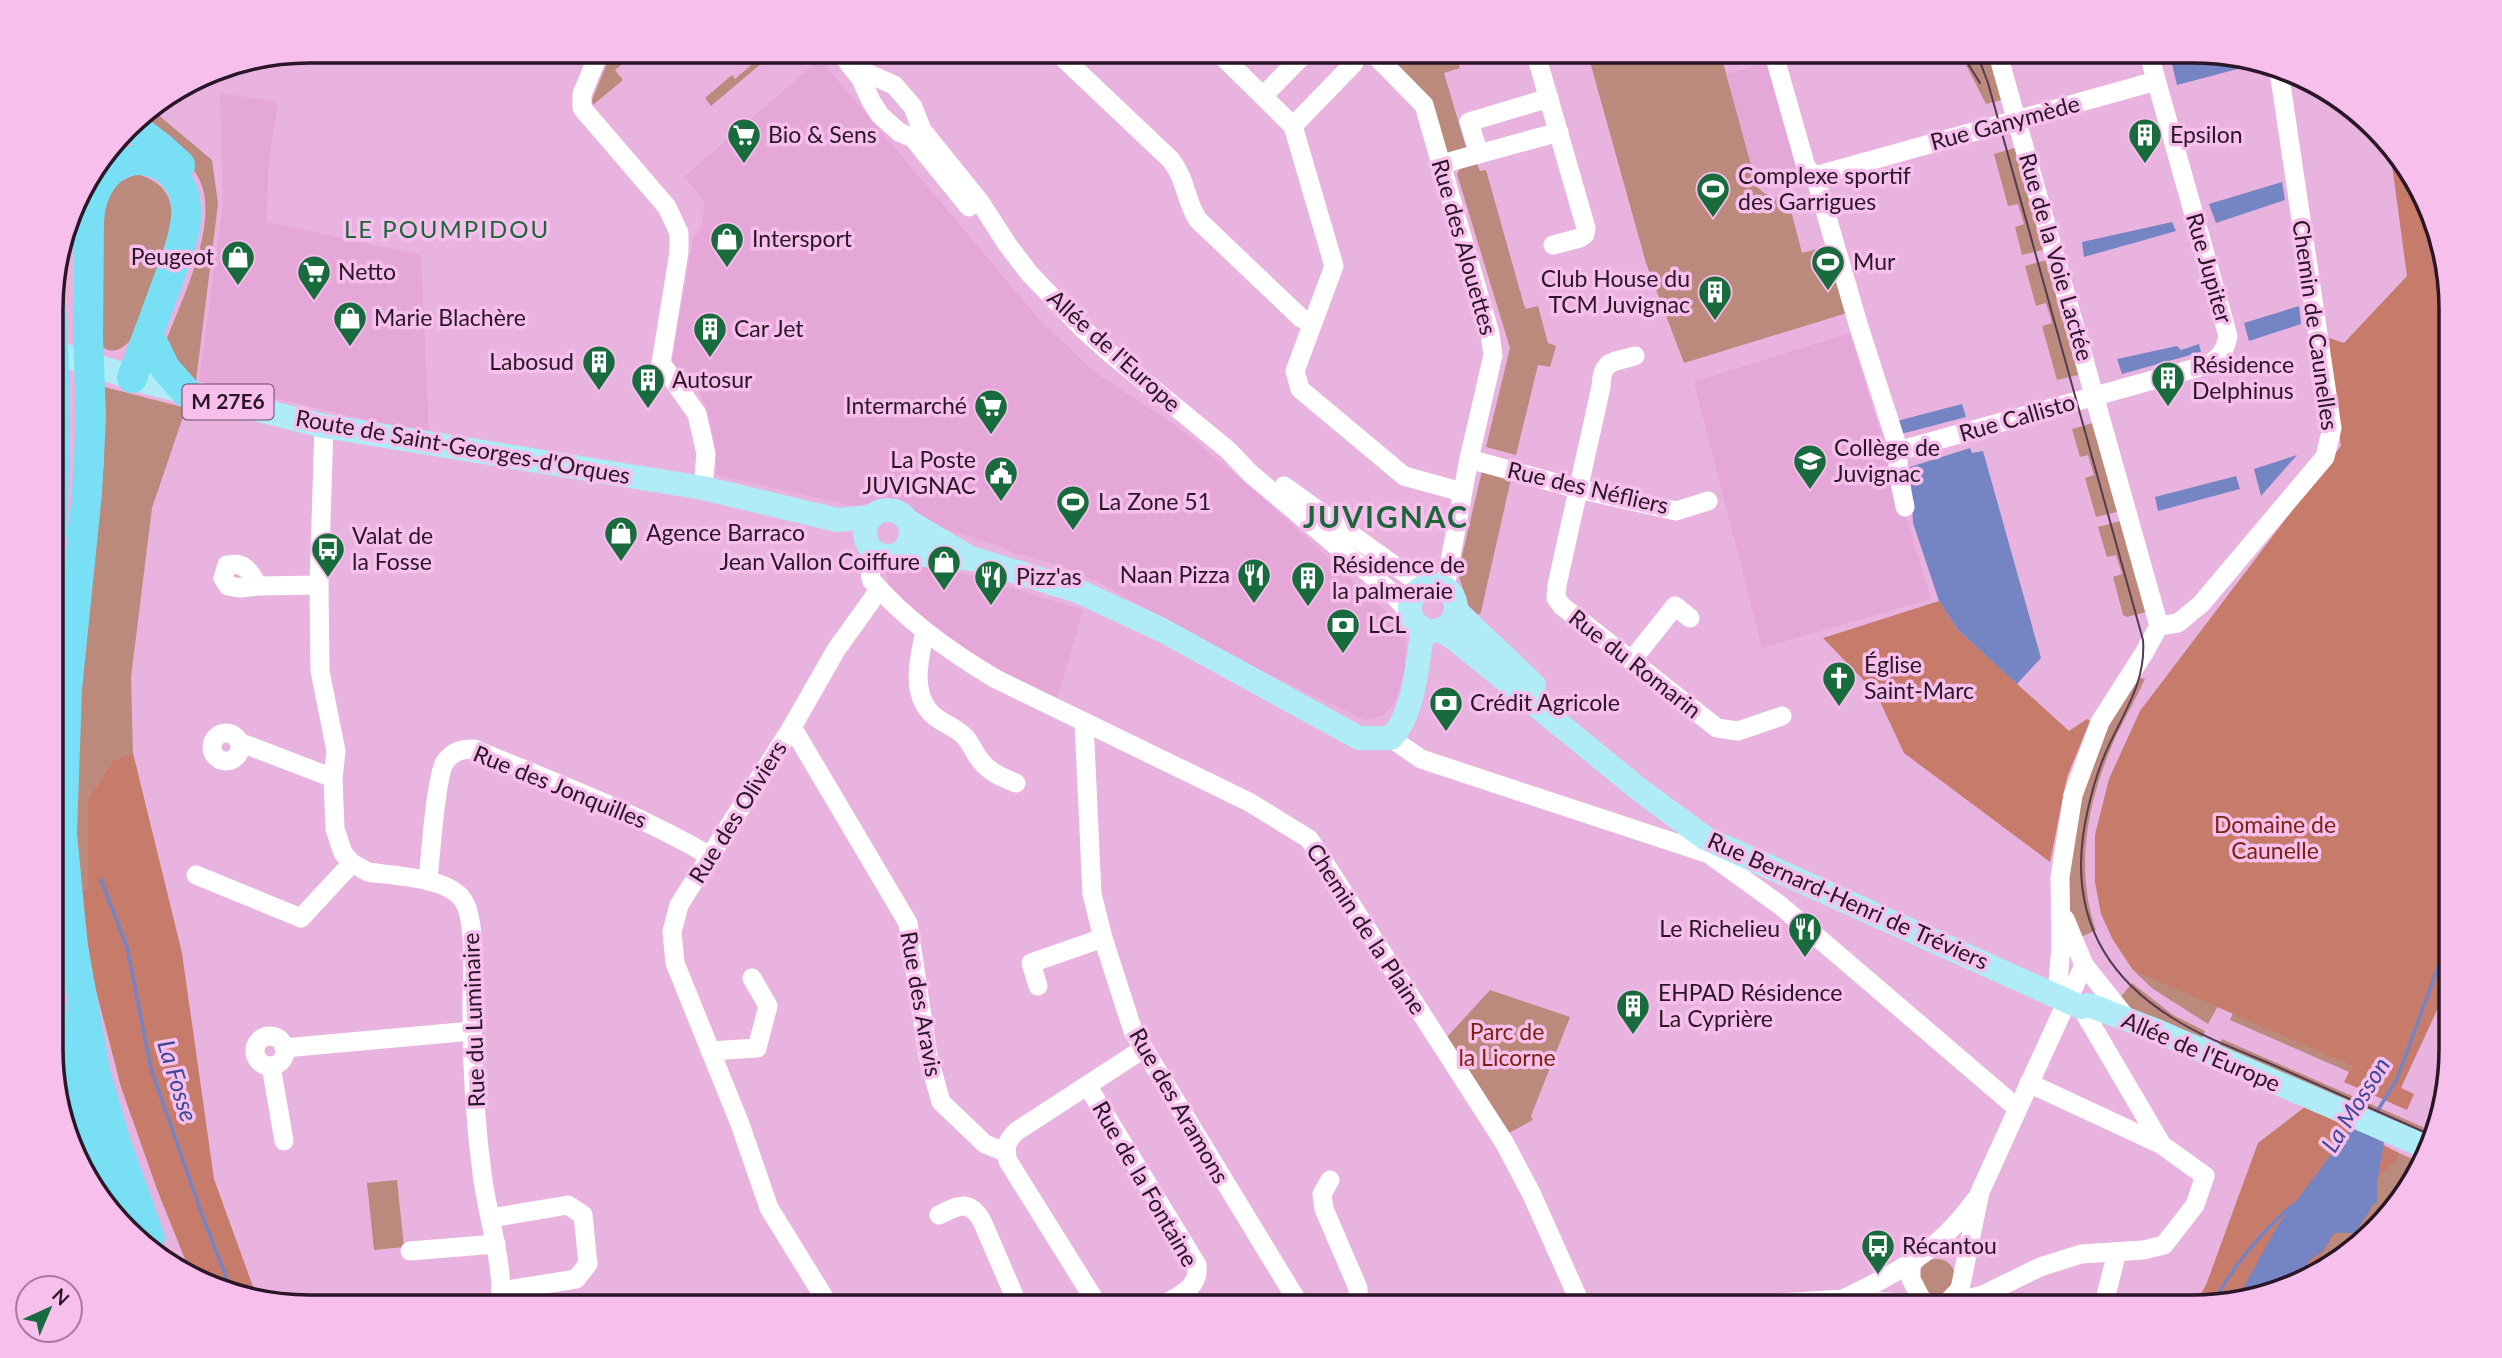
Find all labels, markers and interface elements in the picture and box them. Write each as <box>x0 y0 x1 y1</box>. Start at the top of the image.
street label: Rue Ganymède <box>1927 89 2082 155</box>
supermarket icon: Bio & Sens <box>725 116 763 165</box>
building icon: Epsilon <box>2126 116 2164 165</box>
place label: Bio & Sens <box>768 120 877 148</box>
place label: Epsilon <box>2170 120 2243 148</box>
street label: Rue de la Voie Lactée <box>2014 150 2100 364</box>
street label: Rue des Alouettes <box>1426 156 1503 338</box>
place label: Complexe sportif des Garrigues <box>1738 161 1911 215</box>
sports icon: Complexe sportif des Garrigues <box>1694 170 1732 219</box>
street label: Rue Jupiter <box>2181 209 2239 327</box>
district label: LE POUMPIDOU <box>344 214 550 243</box>
street label: Chemin de Caunelles <box>2287 218 2345 432</box>
shop icon: Intersport <box>708 220 746 269</box>
place label: Intersport <box>752 224 853 252</box>
shop icon: Peugeot <box>219 238 257 287</box>
place label: Peugeot <box>131 242 215 270</box>
sports icon: Mur <box>1809 243 1847 292</box>
place label: Mur <box>1853 247 1896 275</box>
supermarket icon: Netto <box>295 253 333 302</box>
place label: Netto <box>338 257 396 285</box>
place label: Club House du TCM Juvignac <box>1541 264 1690 318</box>
building icon: Club House du TCM Juvignac <box>1696 273 1734 322</box>
street label: Allée de l'Europe <box>1042 283 1187 417</box>
shop icon: Marie Blachère <box>331 299 369 348</box>
place label: Marie Blachère <box>374 303 526 331</box>
building icon: Car Jet <box>691 310 729 359</box>
place label: Car Jet <box>734 314 804 342</box>
building icon: Labosud <box>580 343 618 392</box>
place label: Labosud <box>489 347 574 375</box>
place label: Résidence Delphinus <box>2192 350 2294 404</box>
building icon: Résidence Delphinus <box>2149 359 2187 408</box>
building icon: Autosur <box>629 361 667 410</box>
place label: Autosur <box>672 365 753 393</box>
road number: M 27E6 <box>182 384 274 420</box>
supermarket icon: Intermarché <box>972 387 1010 436</box>
street label: Rue Callisto <box>1956 387 2078 447</box>
place label: Intermarché <box>845 391 967 419</box>
street label: Route de Saint-Georges-d'Orques <box>294 403 633 489</box>
place label: Collège de Juvignac <box>1834 433 1940 487</box>
school or university icon: Collège de Juvignac <box>1791 442 1829 491</box>
place label: La Poste JUVIGNAC <box>862 445 976 499</box>
public building icon: La Poste JUVIGNAC <box>982 454 1020 503</box>
street label: Rue des Néfliers <box>1505 455 1671 519</box>
sports icon: La Zone 51 <box>1054 483 1092 532</box>
place label: La Zone 51 <box>1098 487 1211 515</box>
district label: JUVIGNAC <box>1303 498 1469 534</box>
shop icon: Agence Barraco <box>602 514 640 563</box>
place label: Agence Barraco <box>646 518 805 546</box>
place label: Valat de la Fosse <box>352 521 433 575</box>
bus stop icon: Valat de la Fosse <box>309 530 347 579</box>
shop icon: Jean Vallon Coiffure <box>925 543 963 592</box>
place label: Jean Vallon Coiffure <box>719 547 920 575</box>
place label: Résidence de la palmeraie <box>1332 550 1465 604</box>
restaurant icon: Naan Pizza <box>1235 556 1273 605</box>
restaurant icon: Pizz'as <box>972 558 1010 607</box>
building icon: Résidence de la palmeraie <box>1289 559 1327 608</box>
place label: Naan Pizza <box>1120 560 1230 588</box>
place label: Pizz'as <box>1016 562 1082 590</box>
street label: Rue du Romarin <box>1564 603 1707 724</box>
bank icon: LCL <box>1324 606 1362 655</box>
place label: LCL <box>1368 610 1406 638</box>
place label: Église Saint-Marc <box>1864 650 1974 704</box>
church icon: Église Saint-Marc <box>1820 659 1858 708</box>
bank icon: Crédit Agricole <box>1427 684 1465 733</box>
place label: Crédit Agricole <box>1470 688 1620 716</box>
street label: Rue des Oliviers <box>682 735 792 888</box>
street label: Rue des Jonquilles <box>470 739 651 834</box>
park label: Domaine de Caunelle <box>2214 810 2336 864</box>
street label: Rue Bernard-Henri de Tréviers <box>1704 825 1993 975</box>
street label: Chemin de la Plaine <box>1301 838 1433 1019</box>
restaurant icon: Le Richelieu <box>1786 910 1824 959</box>
place label: Le Richelieu <box>1659 914 1780 942</box>
street label: Rue des Aravis <box>895 929 949 1079</box>
street label: Rue du Luminaire <box>456 932 490 1108</box>
place label: EHPAD Résidence La Cyprière <box>1658 978 1843 1032</box>
building icon: EHPAD Résidence La Cyprière <box>1614 987 1652 1036</box>
street label: Allée de l'Europe <box>2118 1005 2285 1097</box>
park label: Parc de la Licorne <box>1458 1017 1556 1071</box>
street label: Rue des Aramons <box>1124 1023 1236 1188</box>
water label: La Fosse <box>152 1036 205 1125</box>
water label: La Mosson <box>2314 1052 2395 1157</box>
street label: Rue de la Fontaine <box>1087 1096 1205 1271</box>
bus stop icon: Récantou <box>1859 1227 1897 1276</box>
place label: Récantou <box>1902 1231 1997 1259</box>
north arrow <box>14 1274 84 1344</box>
text: N <box>48 1283 74 1310</box>

